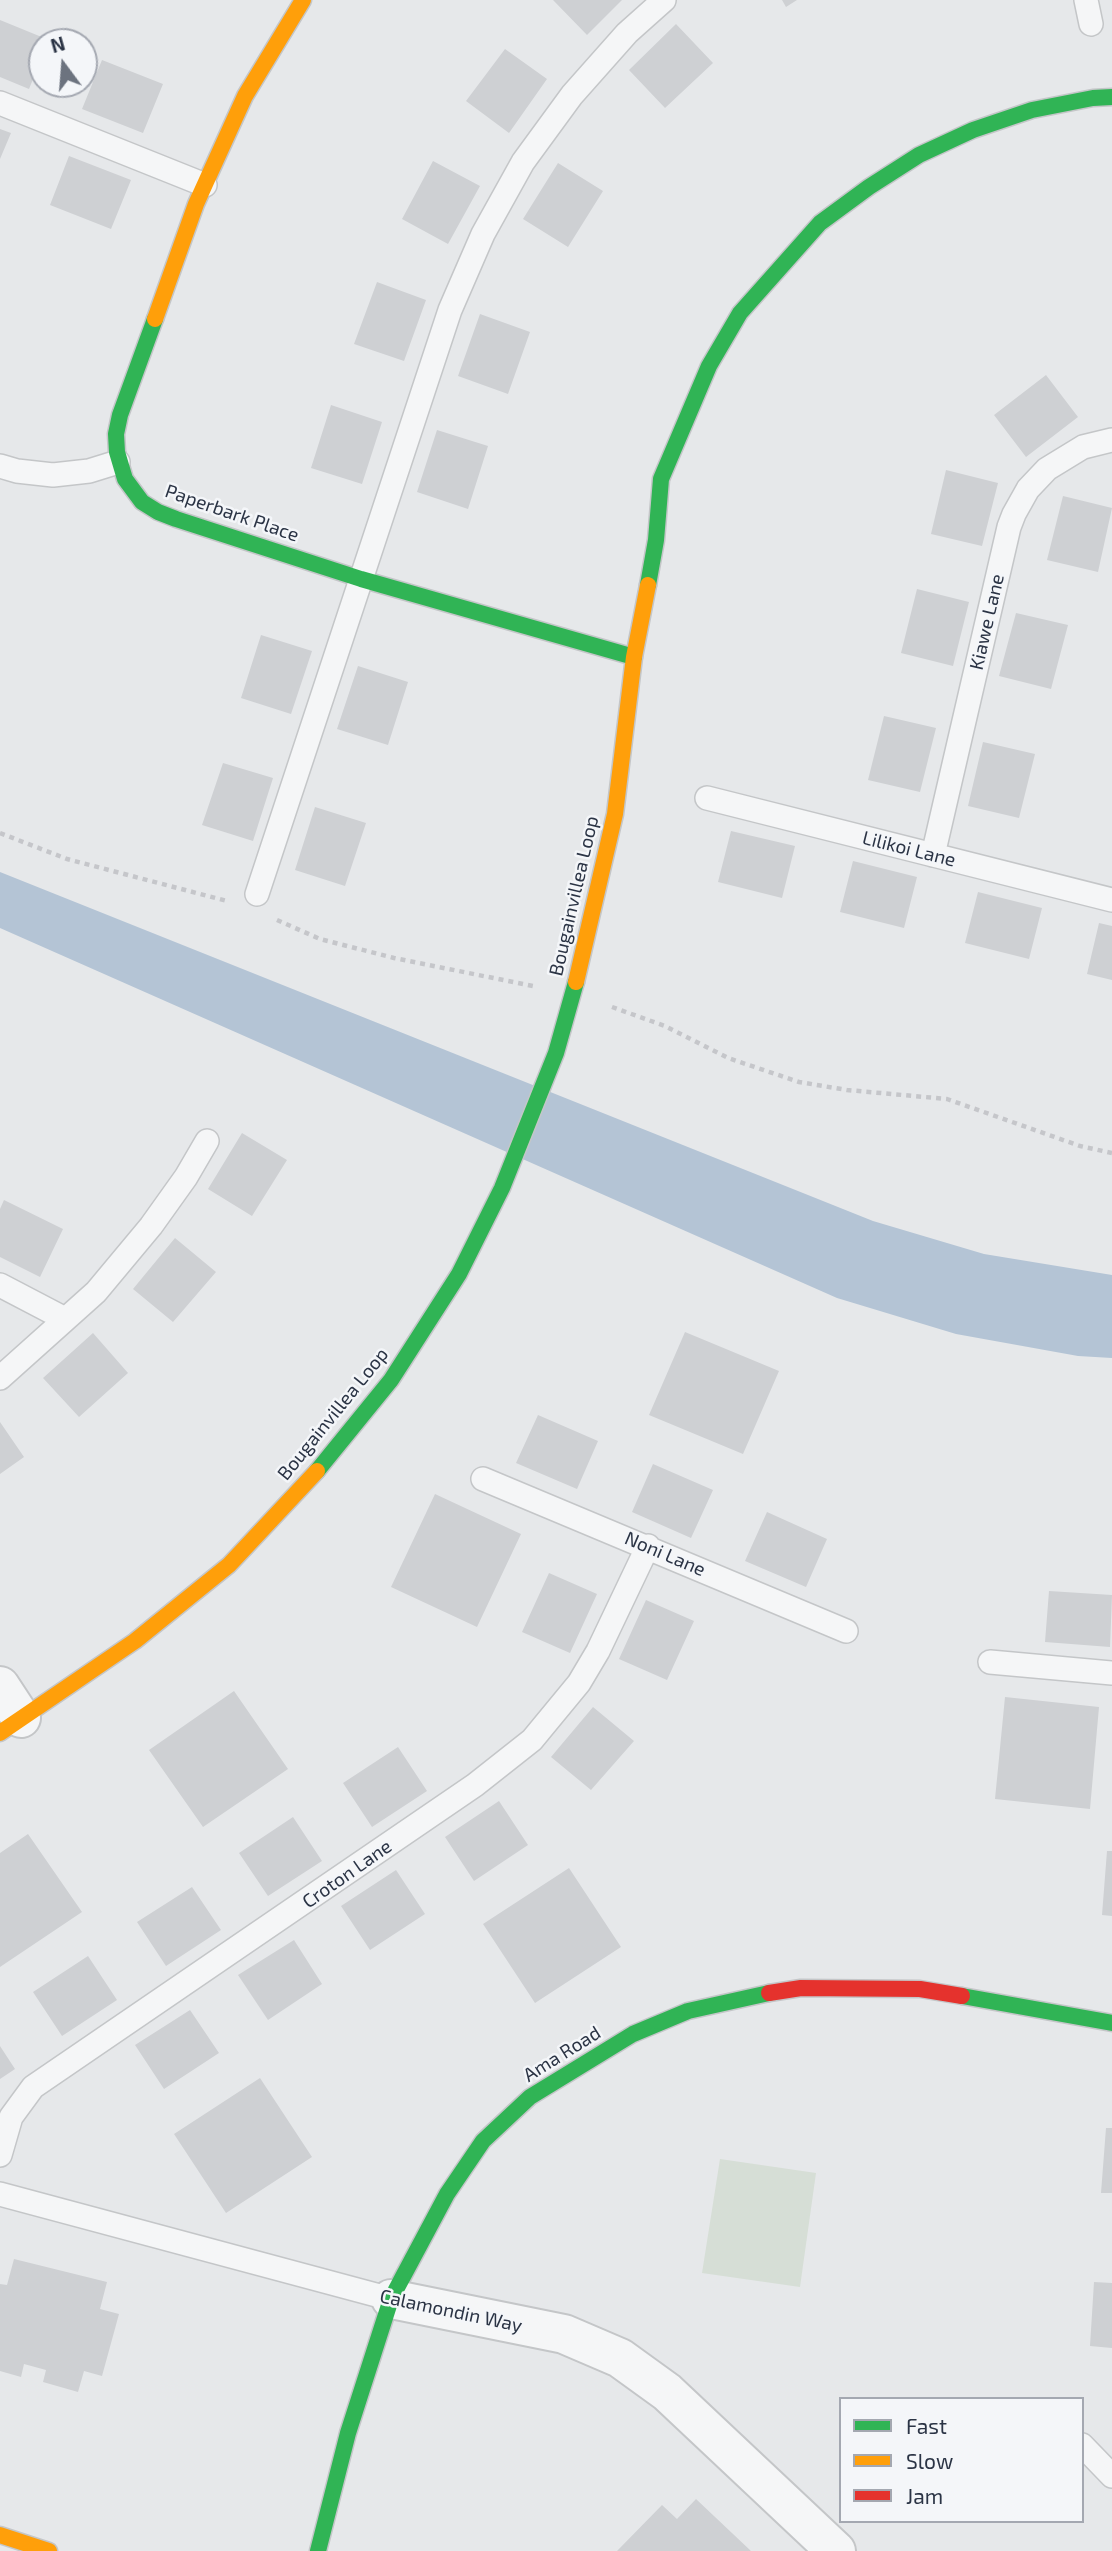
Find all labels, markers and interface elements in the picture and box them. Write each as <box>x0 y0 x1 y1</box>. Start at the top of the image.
north arrow <box>28 28 98 98</box>
text: N <box>48 31 67 57</box>
street label: Paperbark Place <box>162 479 302 547</box>
street label: Kiawe Lane <box>965 572 1009 672</box>
street label: Bougainvillea Loop <box>545 814 603 978</box>
street label: Lilikoi Lane <box>860 826 958 872</box>
street label: Bougainvillea Loop <box>273 1343 393 1485</box>
street label: Noni Lane <box>621 1527 709 1581</box>
street label: Croton Lane <box>298 1835 396 1913</box>
street label: Ama Road <box>519 2021 605 2087</box>
street label: Calamondin Way <box>378 2285 524 2337</box>
legend <box>839 2397 1084 2523</box>
text: Fast <box>906 2413 947 2438</box>
text: Slow <box>906 2448 953 2473</box>
text: Jam <box>906 2483 943 2508</box>

